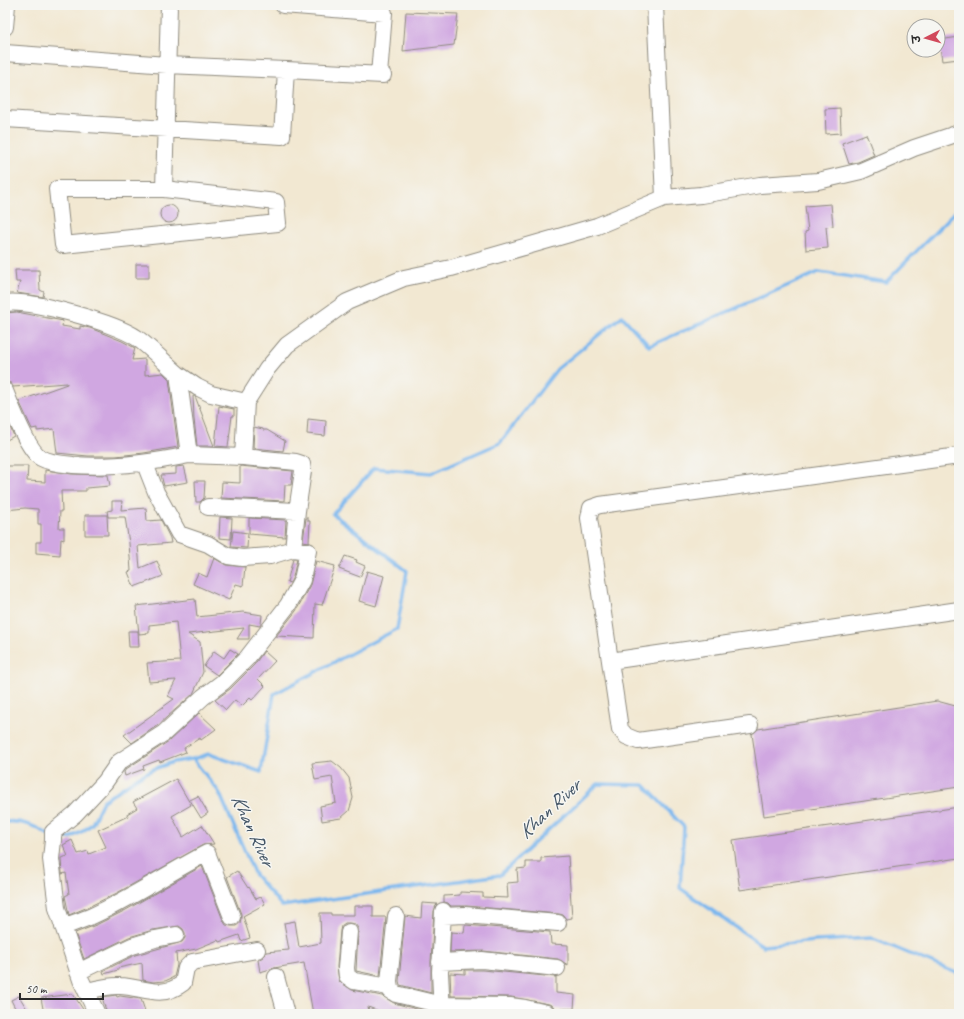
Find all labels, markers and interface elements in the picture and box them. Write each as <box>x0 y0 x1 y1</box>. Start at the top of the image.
north arrow <box>906 18 946 58</box>
text: उ <box>909 33 924 44</box>
water label: Khan River <box>513 771 588 844</box>
water label: Khan River <box>226 790 282 873</box>
scale bar <box>20 975 103 1001</box>
text: 50 m <box>26 981 48 997</box>

